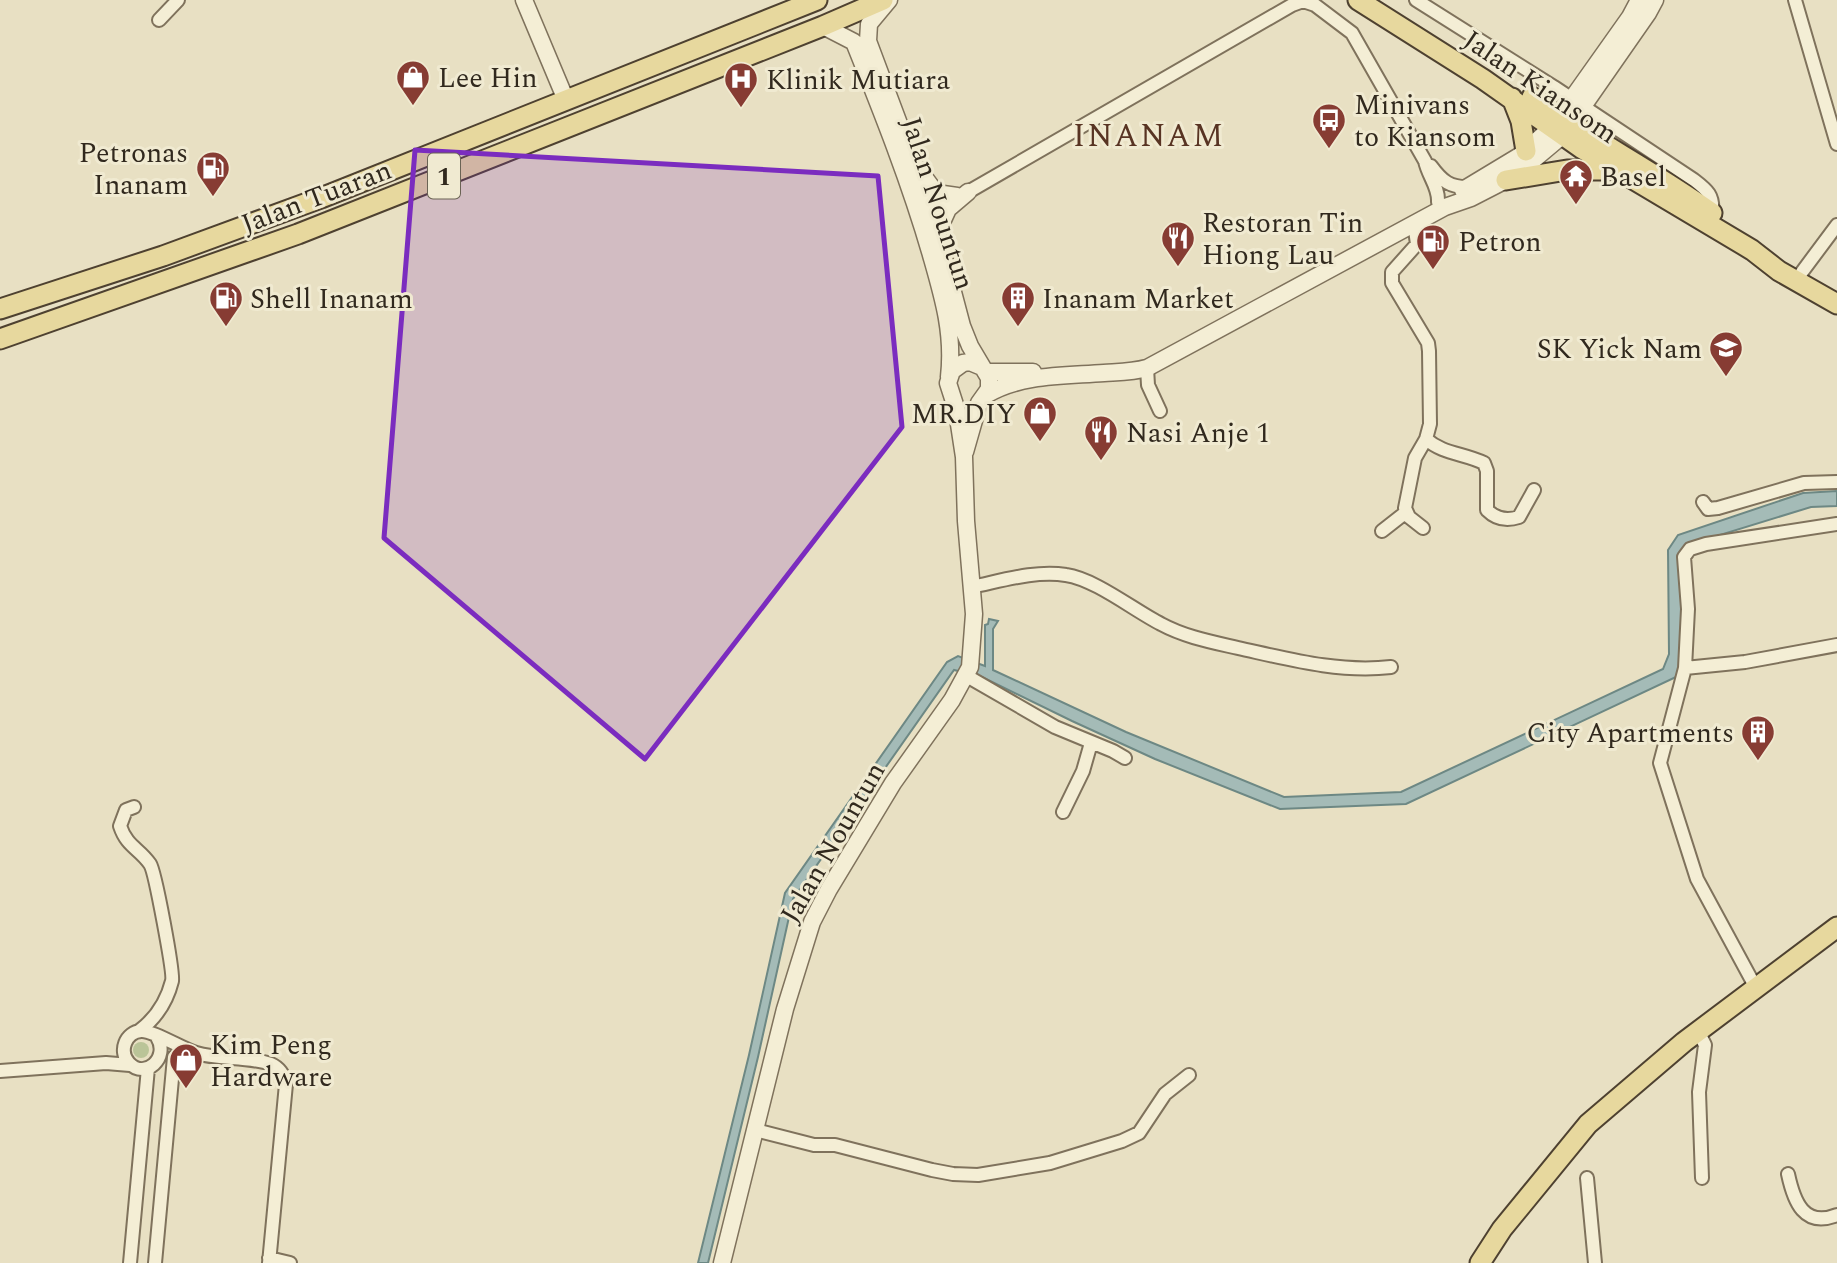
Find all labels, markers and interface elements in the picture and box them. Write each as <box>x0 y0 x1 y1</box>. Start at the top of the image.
street label: Jalan Kiansom <box>1454 19 1626 155</box>
place label: Lee Hin <box>438 57 538 100</box>
shop icon: Lee Hin <box>394 58 432 107</box>
place label: Klinik Mutiara <box>766 59 950 102</box>
hospital icon: Klinik Mutiara <box>722 60 760 109</box>
place label: Minivans to Kiansom <box>1354 84 1496 159</box>
bus stop icon: Minivans to Kiansom <box>1310 101 1348 150</box>
street label: Jalan Nountun <box>889 111 986 296</box>
district label: INANAM <box>1073 112 1225 161</box>
place label: Petronas Inanam <box>79 132 188 207</box>
fuel station icon: Petronas Inanam <box>194 149 232 198</box>
street label: Jalan Tuaran <box>235 149 398 246</box>
road number: 1 <box>428 154 460 198</box>
place label: Basel <box>1600 156 1666 199</box>
temple icon: Basel <box>1557 157 1595 206</box>
place label: Restoran Tin Hiong Lau <box>1202 202 1363 277</box>
restaurant icon: Restoran Tin Hiong Lau <box>1159 219 1197 268</box>
place label: Petron <box>1458 221 1542 264</box>
fuel station icon: Petron <box>1414 222 1452 271</box>
place label: Shell Inanam <box>250 278 413 321</box>
place label: Inanam Market <box>1042 278 1234 321</box>
fuel station icon: Shell Inanam <box>207 279 245 328</box>
building icon: Inanam Market <box>999 279 1037 328</box>
place label: SK Yick Nam <box>1537 328 1702 371</box>
school or university icon: SK Yick Nam <box>1707 329 1745 378</box>
place label: MR.DIY <box>911 393 1016 436</box>
shop icon: MR.DIY <box>1021 394 1059 443</box>
place label: Nasi Anje 1 <box>1126 412 1270 455</box>
restaurant icon: Nasi Anje 1 <box>1082 413 1120 462</box>
place label: City Apartments <box>1527 712 1734 755</box>
building icon: City Apartments <box>1739 713 1777 762</box>
street label: Jalan Nountun <box>770 754 897 932</box>
place label: Kim Peng Hardware <box>210 1024 333 1099</box>
shop icon: Kim Peng Hardware <box>167 1041 205 1090</box>

